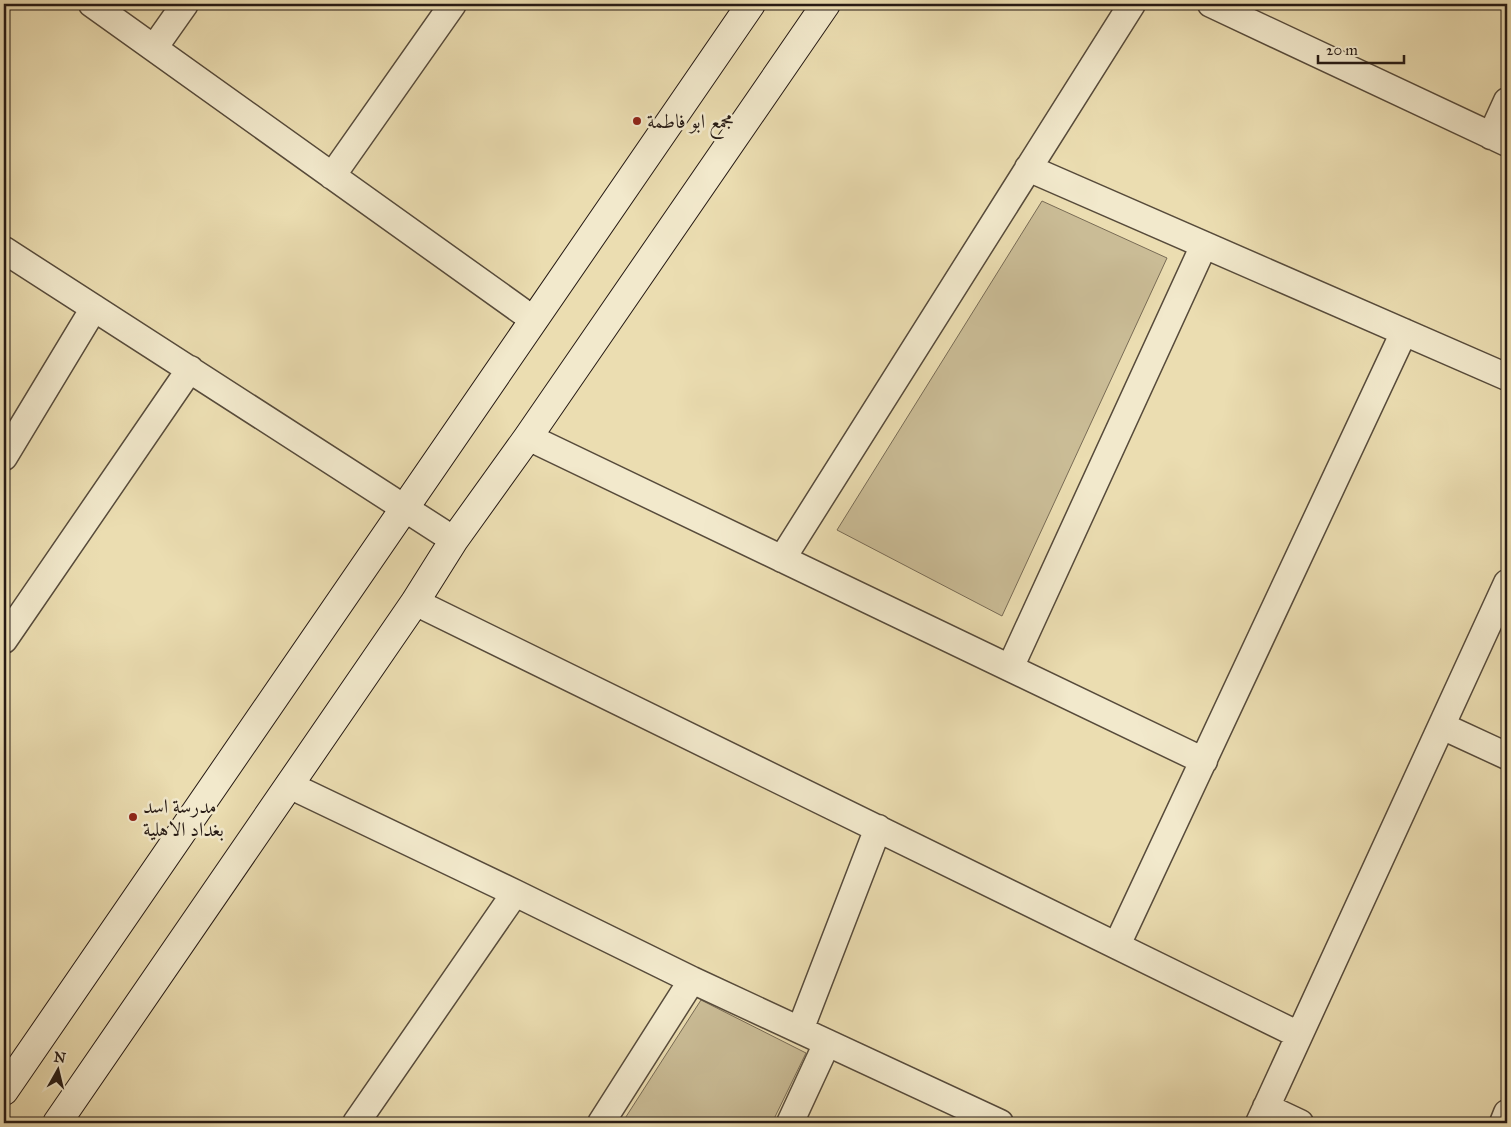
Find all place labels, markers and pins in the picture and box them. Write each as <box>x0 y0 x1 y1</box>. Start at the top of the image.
place label: مجمع ابو فاطمة <box>647 109 734 139</box>
marker: مجمع ابو فاطمة <box>631 115 643 127</box>
place label: مدرسة اسد بغداد الاهلية <box>143 794 224 841</box>
marker: مدرسة اسد بغداد الاهلية <box>127 811 139 823</box>

